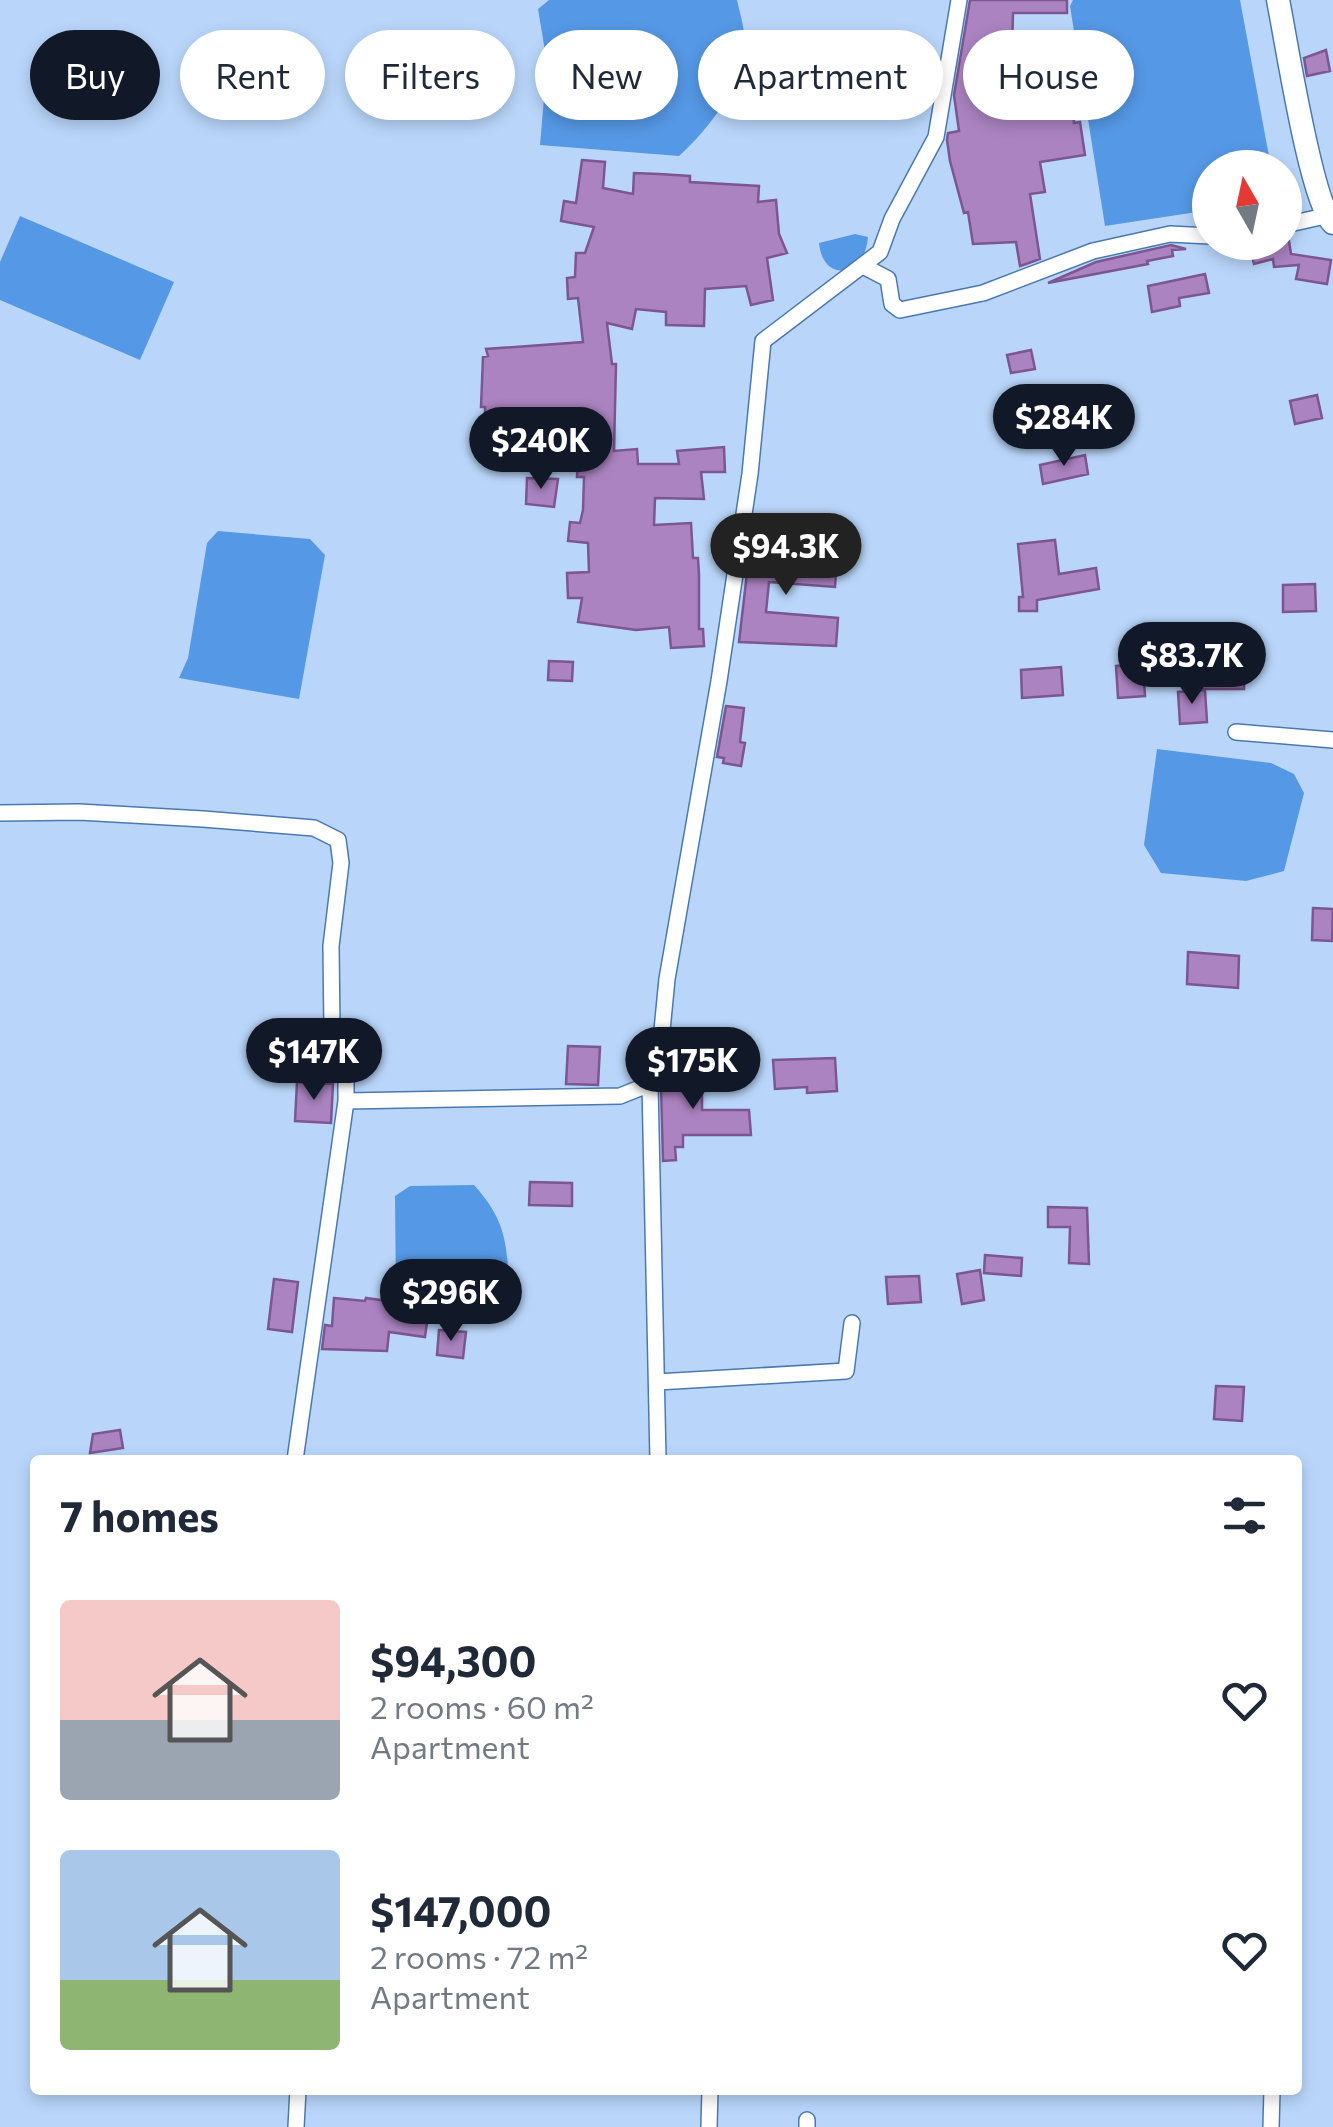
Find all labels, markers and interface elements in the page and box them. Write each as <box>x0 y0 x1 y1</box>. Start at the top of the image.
chip: Buy <box>30 30 160 120</box>
chip: Rent <box>180 30 325 120</box>
chip: Filters <box>345 30 515 120</box>
chip: New <box>535 30 678 120</box>
chip: Apartment <box>698 30 943 120</box>
chip: House <box>963 30 1134 120</box>
north arrow <box>1192 150 1302 260</box>
map controls <box>1192 150 1302 260</box>
pin: $284K <box>994 384 1134 469</box>
text: $284K <box>1015 396 1113 436</box>
pin: $240K <box>471 407 611 492</box>
text: $240K <box>491 419 591 459</box>
pin: $94.3K <box>705 513 867 598</box>
text: $94.3K <box>732 525 840 565</box>
pin: $83.7K <box>1111 622 1273 707</box>
text: $83.7K <box>1140 634 1244 674</box>
pin: $147K <box>244 1018 384 1103</box>
pin: $175K <box>623 1027 763 1112</box>
text: $147K <box>268 1030 360 1070</box>
text: $175K <box>647 1039 739 1079</box>
pin: $296K <box>381 1259 521 1344</box>
text: $296K <box>402 1271 500 1311</box>
icon: filters <box>1217 1488 1272 1543</box>
text: 7 homes <box>60 1489 219 1541</box>
text: $94,300 <box>370 1634 536 1686</box>
icon: home <box>140 1640 260 1760</box>
icon: heart <box>1217 1673 1272 1728</box>
text: 2 rooms · 60 m² <box>370 1686 594 1726</box>
text: Apartment <box>370 1726 530 1766</box>
text: $147,000 <box>370 1884 552 1936</box>
icon: home <box>140 1890 260 2010</box>
icon: heart <box>1217 1923 1272 1978</box>
text: 2 rooms · 72 m² <box>370 1936 588 1976</box>
text: Apartment <box>370 1976 530 2016</box>

